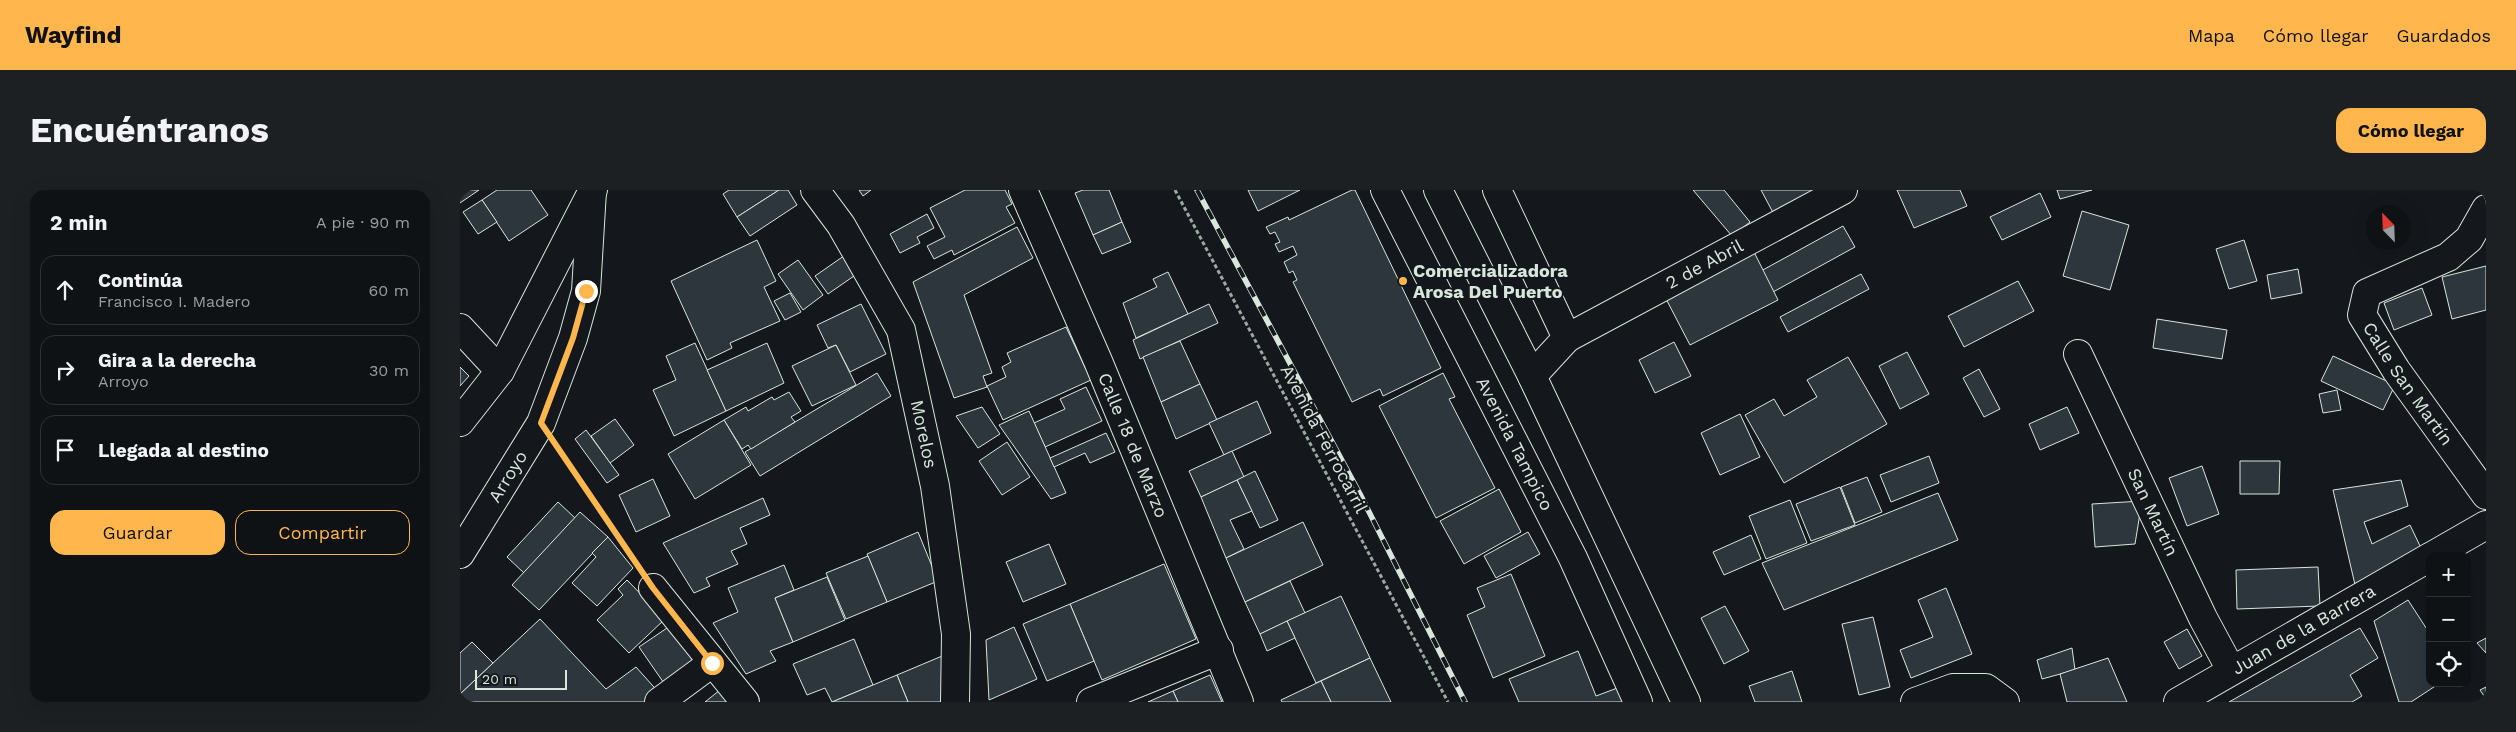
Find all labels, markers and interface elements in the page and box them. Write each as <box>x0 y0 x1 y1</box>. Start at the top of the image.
text: Wayfind <box>25 21 121 49</box>
text: Mapa <box>2188 25 2235 46</box>
text: Cómo llegar <box>2263 25 2369 46</box>
text: Guardados <box>2397 25 2491 46</box>
button: Cómo llegar <box>2336 108 2486 153</box>
text: Encuéntranos <box>30 109 269 151</box>
north arrow <box>2366 205 2411 250</box>
text: 2 min <box>50 210 107 235</box>
text: A pie · 90 m <box>316 213 410 232</box>
street label: 2 de Abril <box>1662 234 1747 293</box>
place label: Comercializadora Arosa Del Puerto <box>1413 260 1568 302</box>
text: Continúa <box>98 269 182 292</box>
marker: Comercializadora Arosa Del Puerto <box>1397 275 1409 287</box>
icon: ahead <box>51 276 79 304</box>
route end <box>575 280 598 303</box>
text: 60 m <box>369 281 409 300</box>
text: Francisco I. Madero <box>98 292 250 311</box>
street label: Calle San Martín <box>2359 318 2458 449</box>
text: Gira a la derecha <box>98 349 256 372</box>
icon: right <box>51 356 79 384</box>
text: 30 m <box>369 361 409 380</box>
street label: Avenida Ferrocarril <box>1276 361 1373 517</box>
street label: Calle 18 de Marzo <box>1094 370 1173 521</box>
text: Arroyo <box>98 372 149 391</box>
street label: Avenida Tampico <box>1472 373 1558 514</box>
street label: Morelos <box>907 398 942 470</box>
icon: arrive <box>51 436 79 464</box>
text: Llegada al destino <box>98 439 269 462</box>
street label: Arroyo <box>484 447 531 506</box>
street label: San Martín <box>2124 465 2183 559</box>
button: Guardar <box>50 510 225 555</box>
button: Compartir <box>235 510 410 555</box>
map controls <box>2426 552 2471 687</box>
button: + <box>2426 552 2471 597</box>
street label: Juan de la Barrera <box>2228 580 2379 679</box>
button: − <box>2426 597 2471 642</box>
button: locate <box>2426 642 2471 687</box>
route start <box>701 652 724 675</box>
scale bar <box>475 667 568 690</box>
text: 20 m <box>482 671 517 687</box>

